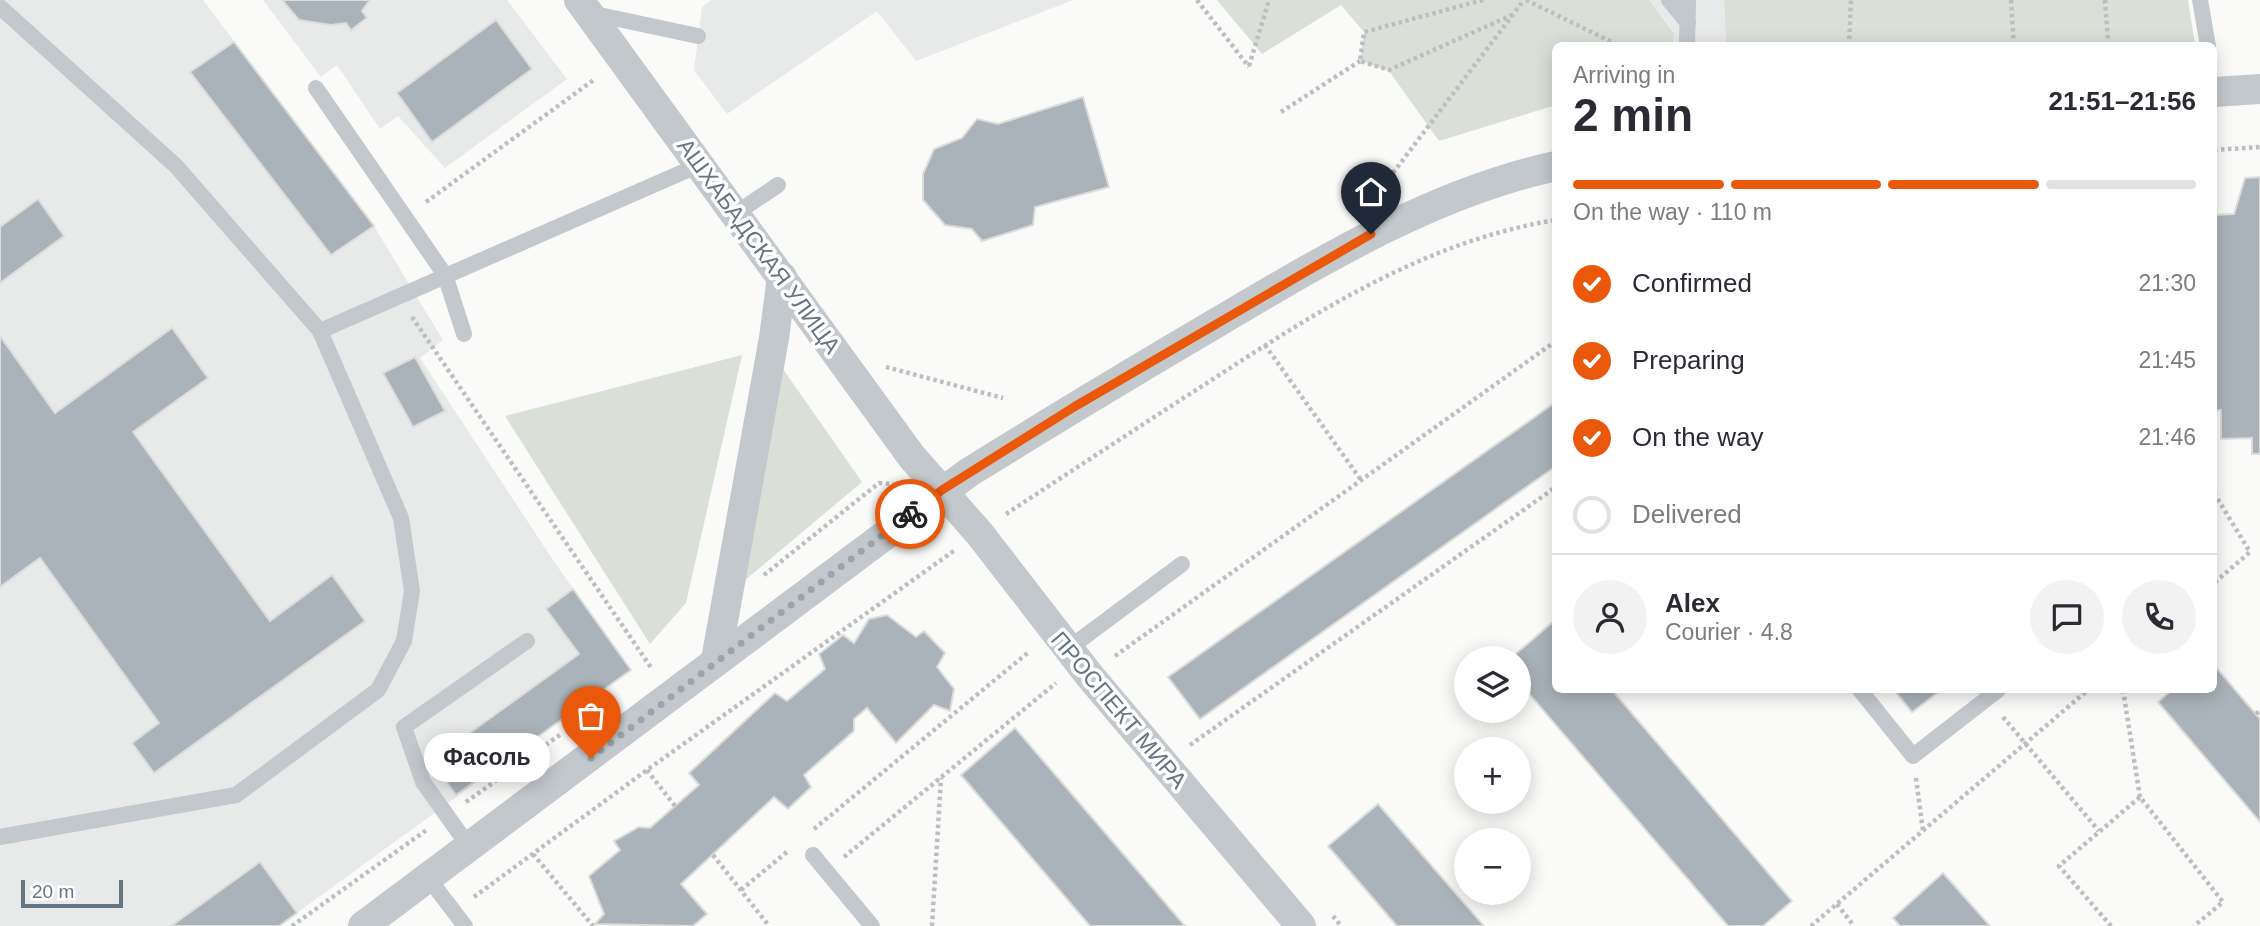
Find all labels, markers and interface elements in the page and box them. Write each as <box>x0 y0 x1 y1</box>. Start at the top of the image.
text: Arriving in <box>1573 62 1675 88</box>
text: 21:51–21:56 <box>2049 86 2196 116</box>
text: 2 min <box>1573 89 1693 141</box>
street label: АШХАБАДСКАЯ УЛИЦА <box>672 133 846 359</box>
pin <box>1341 162 1401 234</box>
icon: home <box>1352 173 1390 211</box>
text: On the way · 110 m <box>1573 199 1772 225</box>
icon: check <box>1573 265 1611 303</box>
text: Confirmed <box>1632 268 1752 298</box>
text: 21:30 <box>2138 270 2196 296</box>
icon: check <box>1573 342 1611 380</box>
text: Preparing <box>1632 345 1745 375</box>
text: 21:45 <box>2138 347 2196 373</box>
icon: check <box>1573 419 1611 457</box>
text: On the way <box>1632 422 1764 452</box>
text: 21:46 <box>2138 424 2196 450</box>
courier <box>875 479 945 549</box>
icon: bike <box>891 495 929 533</box>
text: Delivered <box>1632 499 1742 529</box>
button: person <box>1573 580 1647 654</box>
button: chat <box>2030 580 2104 654</box>
button: phone <box>2122 580 2196 654</box>
text: Alex <box>1665 588 1720 618</box>
text: Courier · 4.8 <box>1665 619 1793 645</box>
street label: ПРОСПЕКТ МИРА <box>1046 626 1193 794</box>
map controls <box>1454 646 1531 905</box>
button: layers <box>1454 646 1531 723</box>
pin <box>561 686 621 758</box>
icon: bag <box>572 697 610 735</box>
callout: Фасоль <box>423 734 549 782</box>
button: + <box>1454 737 1531 814</box>
text: Фасоль <box>443 744 531 770</box>
button: − <box>1454 828 1531 905</box>
scale bar <box>21 877 122 909</box>
text: 20 m <box>32 881 74 902</box>

